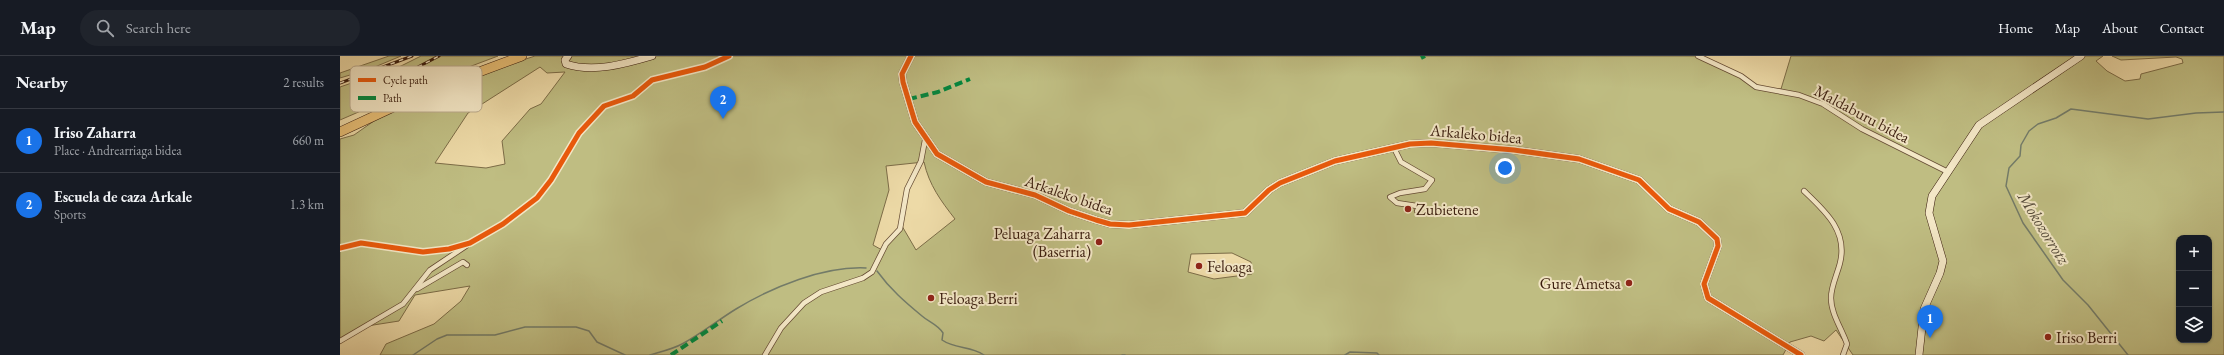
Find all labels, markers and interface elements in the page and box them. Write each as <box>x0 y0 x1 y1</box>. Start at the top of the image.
search box <box>80 10 360 46</box>
text: Map <box>20 15 56 40</box>
icon: search <box>94 17 116 39</box>
text: Search here <box>126 18 191 37</box>
text: Home <box>1998 19 2033 37</box>
text: Map <box>2055 19 2080 37</box>
text: About <box>2102 19 2138 37</box>
text: Contact <box>2160 19 2204 37</box>
legend <box>350 66 482 112</box>
text: Nearby <box>16 71 68 93</box>
text: Cycle path <box>383 73 428 87</box>
text: 2 results <box>283 74 324 91</box>
street label: Maldaburu bidea <box>1811 80 1914 148</box>
pin: 2 <box>710 86 736 119</box>
text: Path <box>383 91 402 105</box>
street label: Arkaleko bidea <box>1428 119 1523 149</box>
text: Iriso Zaharra <box>54 123 136 142</box>
text: 1 <box>26 132 32 149</box>
text: 660 m <box>293 132 324 149</box>
text: Place · Andrearriaga bidea <box>54 142 182 159</box>
your location <box>1495 158 1515 178</box>
street label: Arkaleko bidea <box>1021 170 1116 220</box>
text: Escuela de caza Arkale <box>54 187 192 206</box>
water label: Mokozorrotz <box>2012 187 2075 269</box>
text: 2 <box>26 196 32 213</box>
text: 1.3 km <box>290 196 324 213</box>
place label: Zubietene <box>1416 199 1478 220</box>
marker: Zubietene <box>1403 204 1413 214</box>
text: Sports <box>54 206 86 223</box>
place label: Peluaga Zaharra (Baserria) <box>994 223 1092 262</box>
map controls <box>2176 235 2212 343</box>
button: + <box>2176 235 2212 271</box>
marker: Peluaga Zaharra (Baserria) <box>1094 237 1104 247</box>
place label: Feloaga <box>1207 256 1253 277</box>
marker: Feloaga <box>1194 261 1204 271</box>
button: − <box>2176 271 2212 307</box>
place label: Gure Ametsa <box>1540 273 1622 294</box>
marker: Gure Ametsa <box>1624 278 1634 288</box>
place label: Feloaga Berri <box>939 288 1018 309</box>
marker: Feloaga Berri <box>926 293 936 303</box>
pin: 1 <box>1917 305 1943 338</box>
button: layers <box>2176 307 2212 343</box>
place label: Iriso Berri <box>2056 327 2117 348</box>
marker: Iriso Berri <box>2043 332 2053 342</box>

